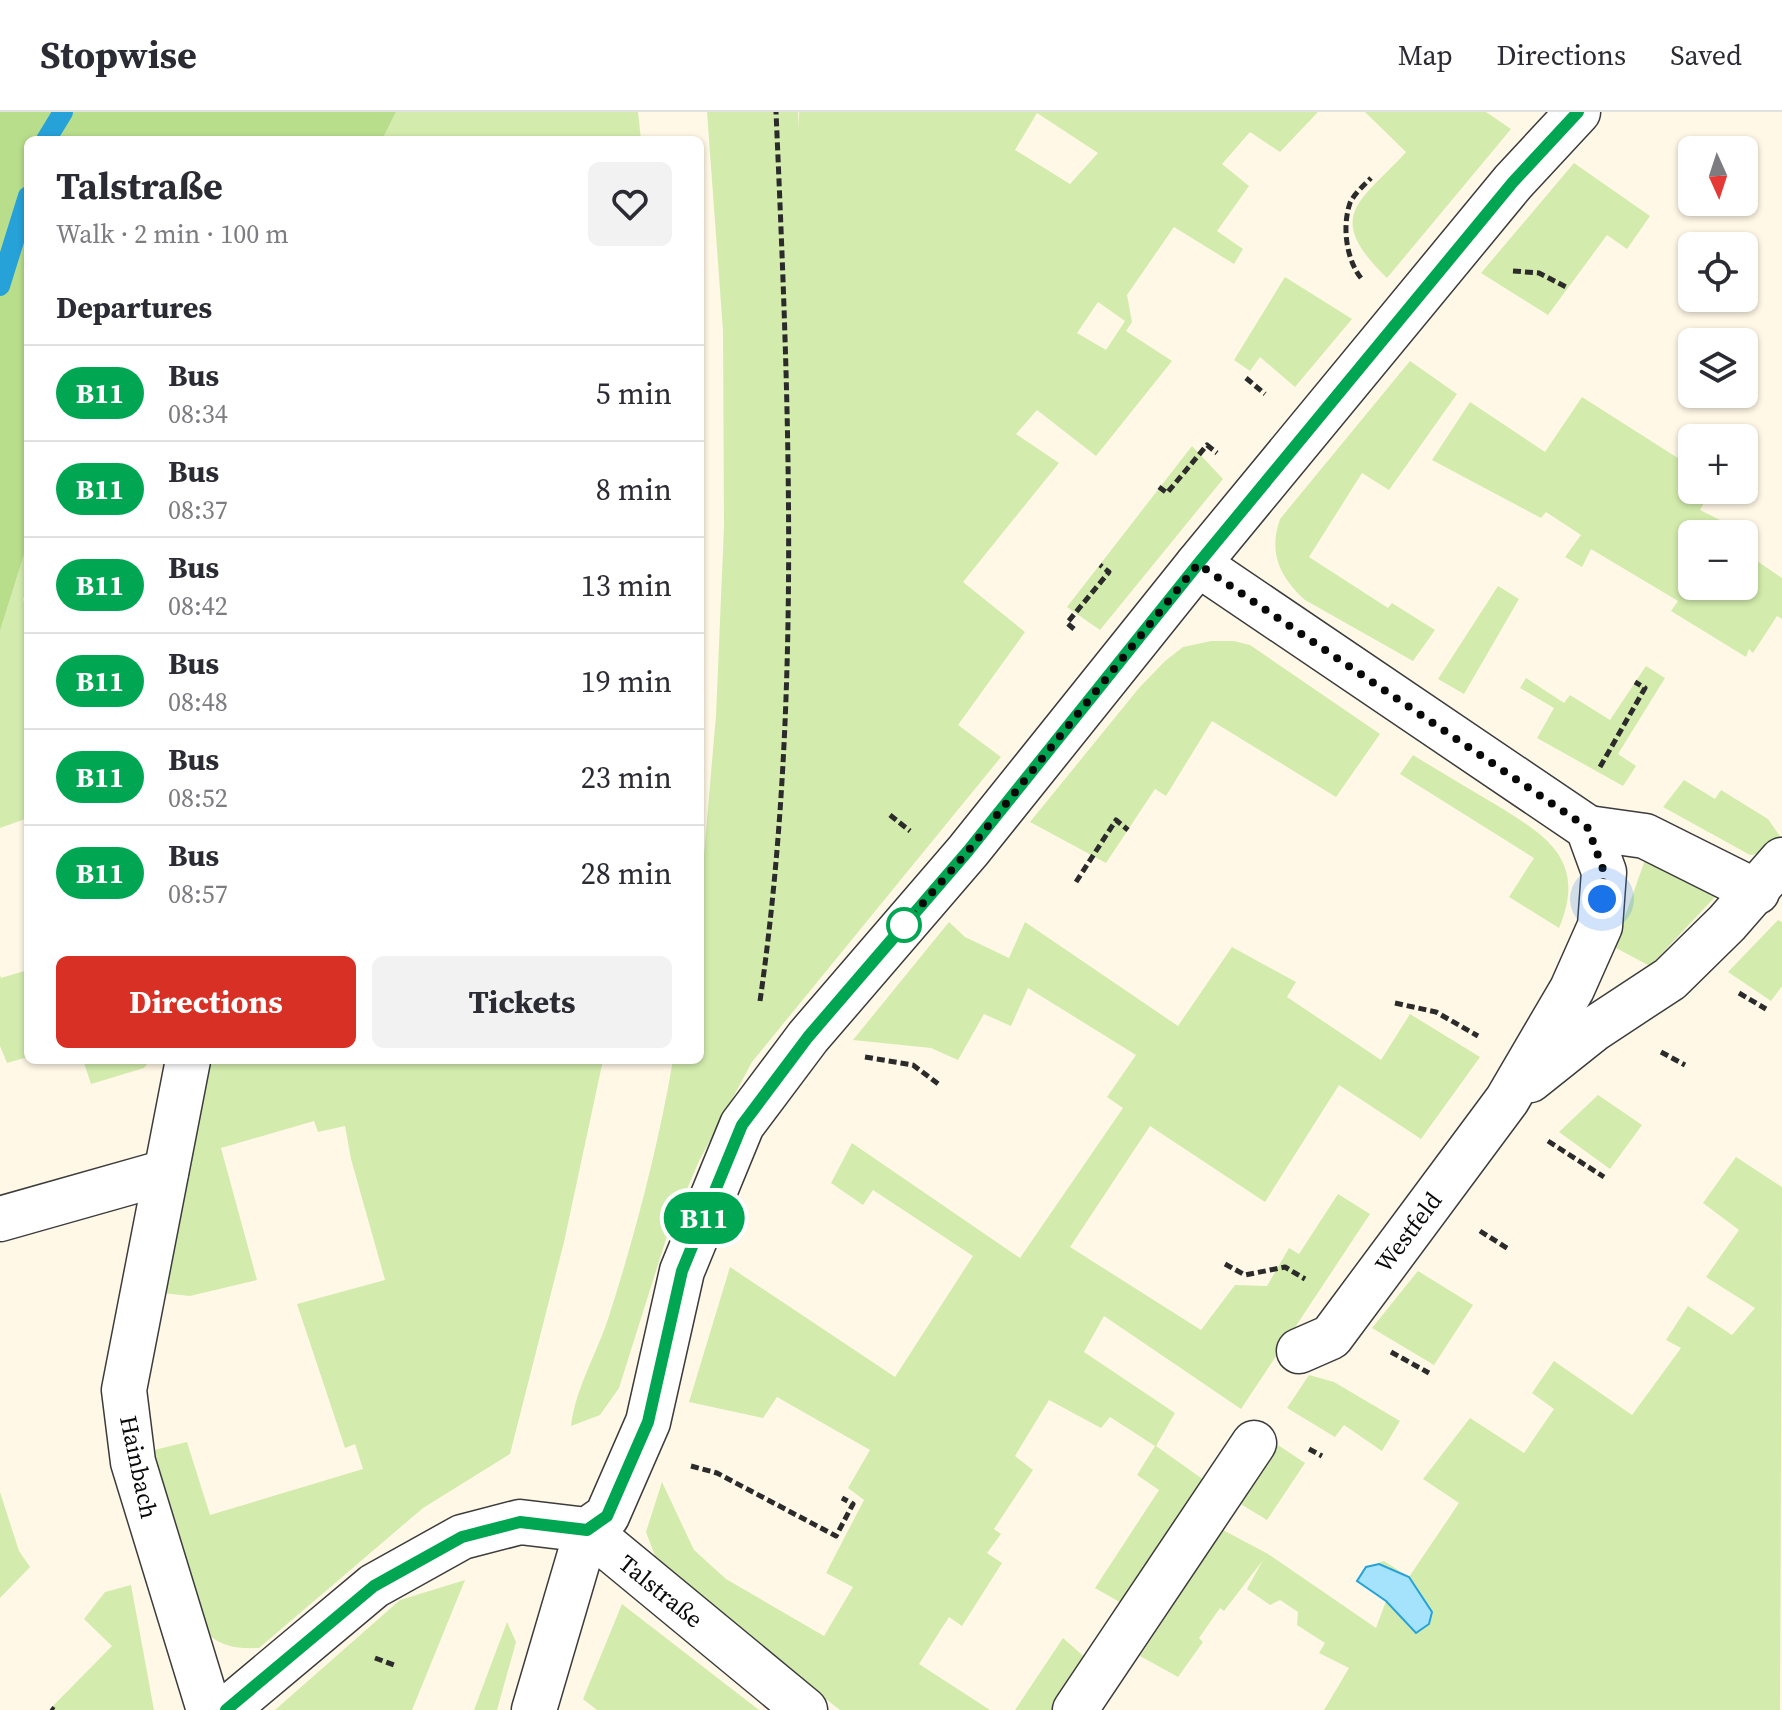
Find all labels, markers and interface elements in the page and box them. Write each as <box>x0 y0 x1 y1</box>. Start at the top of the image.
text: Stopwise <box>40 29 197 81</box>
text: Map <box>1398 36 1453 74</box>
text: Directions <box>1497 36 1626 74</box>
text: Saved <box>1670 36 1742 74</box>
north arrow <box>1678 136 1758 216</box>
map controls <box>1678 136 1758 600</box>
text: Talstraße <box>56 160 223 212</box>
button: heart <box>588 162 672 246</box>
text: Walk · 2 min · 100 m <box>56 216 289 252</box>
button: locate <box>1678 232 1758 312</box>
text: Departures <box>56 287 212 328</box>
button: layers <box>1678 328 1758 408</box>
text: Bus <box>168 355 219 396</box>
text: 5 min <box>596 373 672 414</box>
text: B11 <box>76 374 124 412</box>
text: 08:34 <box>168 396 228 432</box>
button: + <box>1678 424 1758 504</box>
text: Bus <box>168 451 219 492</box>
text: 8 min <box>596 469 672 510</box>
text: B11 <box>76 470 124 508</box>
text: 08:37 <box>168 492 228 528</box>
button: − <box>1678 520 1758 600</box>
text: Bus <box>168 547 219 588</box>
text: 13 min <box>581 565 672 606</box>
text: B11 <box>76 566 124 604</box>
text: 08:42 <box>168 588 228 624</box>
text: Bus <box>168 643 219 684</box>
text: 19 min <box>581 661 672 702</box>
text: B11 <box>76 662 124 700</box>
text: 08:48 <box>168 684 228 720</box>
text: Bus <box>168 739 219 780</box>
text: 23 min <box>581 757 672 798</box>
text: B11 <box>76 758 124 796</box>
text: 08:52 <box>168 780 228 816</box>
text: Bus <box>168 835 219 876</box>
text: 28 min <box>581 853 672 894</box>
text: B11 <box>76 854 124 892</box>
text: 08:57 <box>168 876 228 912</box>
your location <box>1582 879 1622 919</box>
unlabelled marker <box>887 908 921 942</box>
button: Directions <box>56 956 356 1048</box>
button: Tickets <box>372 956 672 1048</box>
street label: Westfeld <box>1367 1185 1449 1279</box>
line badge: B11 <box>658 1192 750 1244</box>
text: B11 <box>680 1199 728 1237</box>
street label: Hainbach <box>112 1413 166 1521</box>
street label: Talstraße <box>612 1547 710 1635</box>

